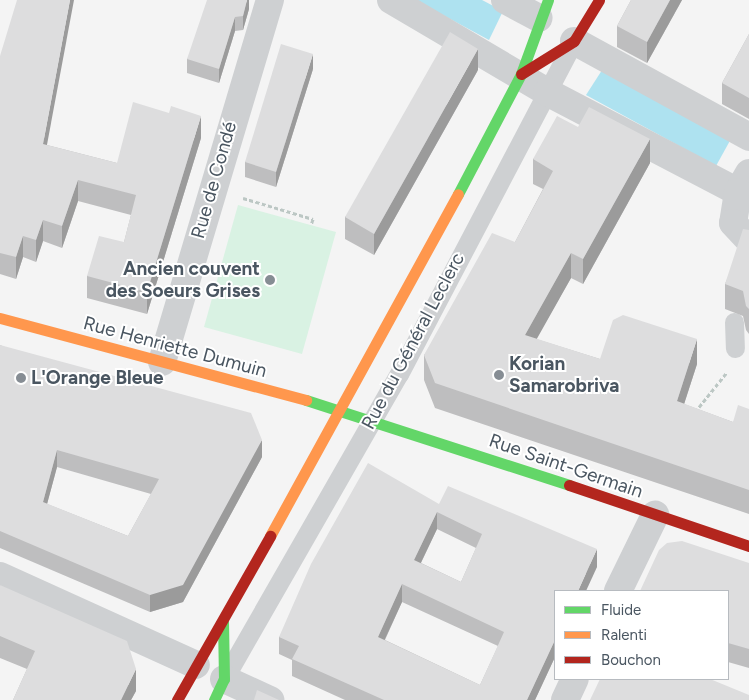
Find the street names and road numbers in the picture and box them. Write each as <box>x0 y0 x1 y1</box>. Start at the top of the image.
street label: Rue de Condé <box>186 119 242 241</box>
street label: Rue du Général Leclerc <box>357 249 469 433</box>
street label: Rue Henriette Dumuin <box>81 312 269 382</box>
street label: Rue Saint-Germain <box>486 429 646 503</box>

